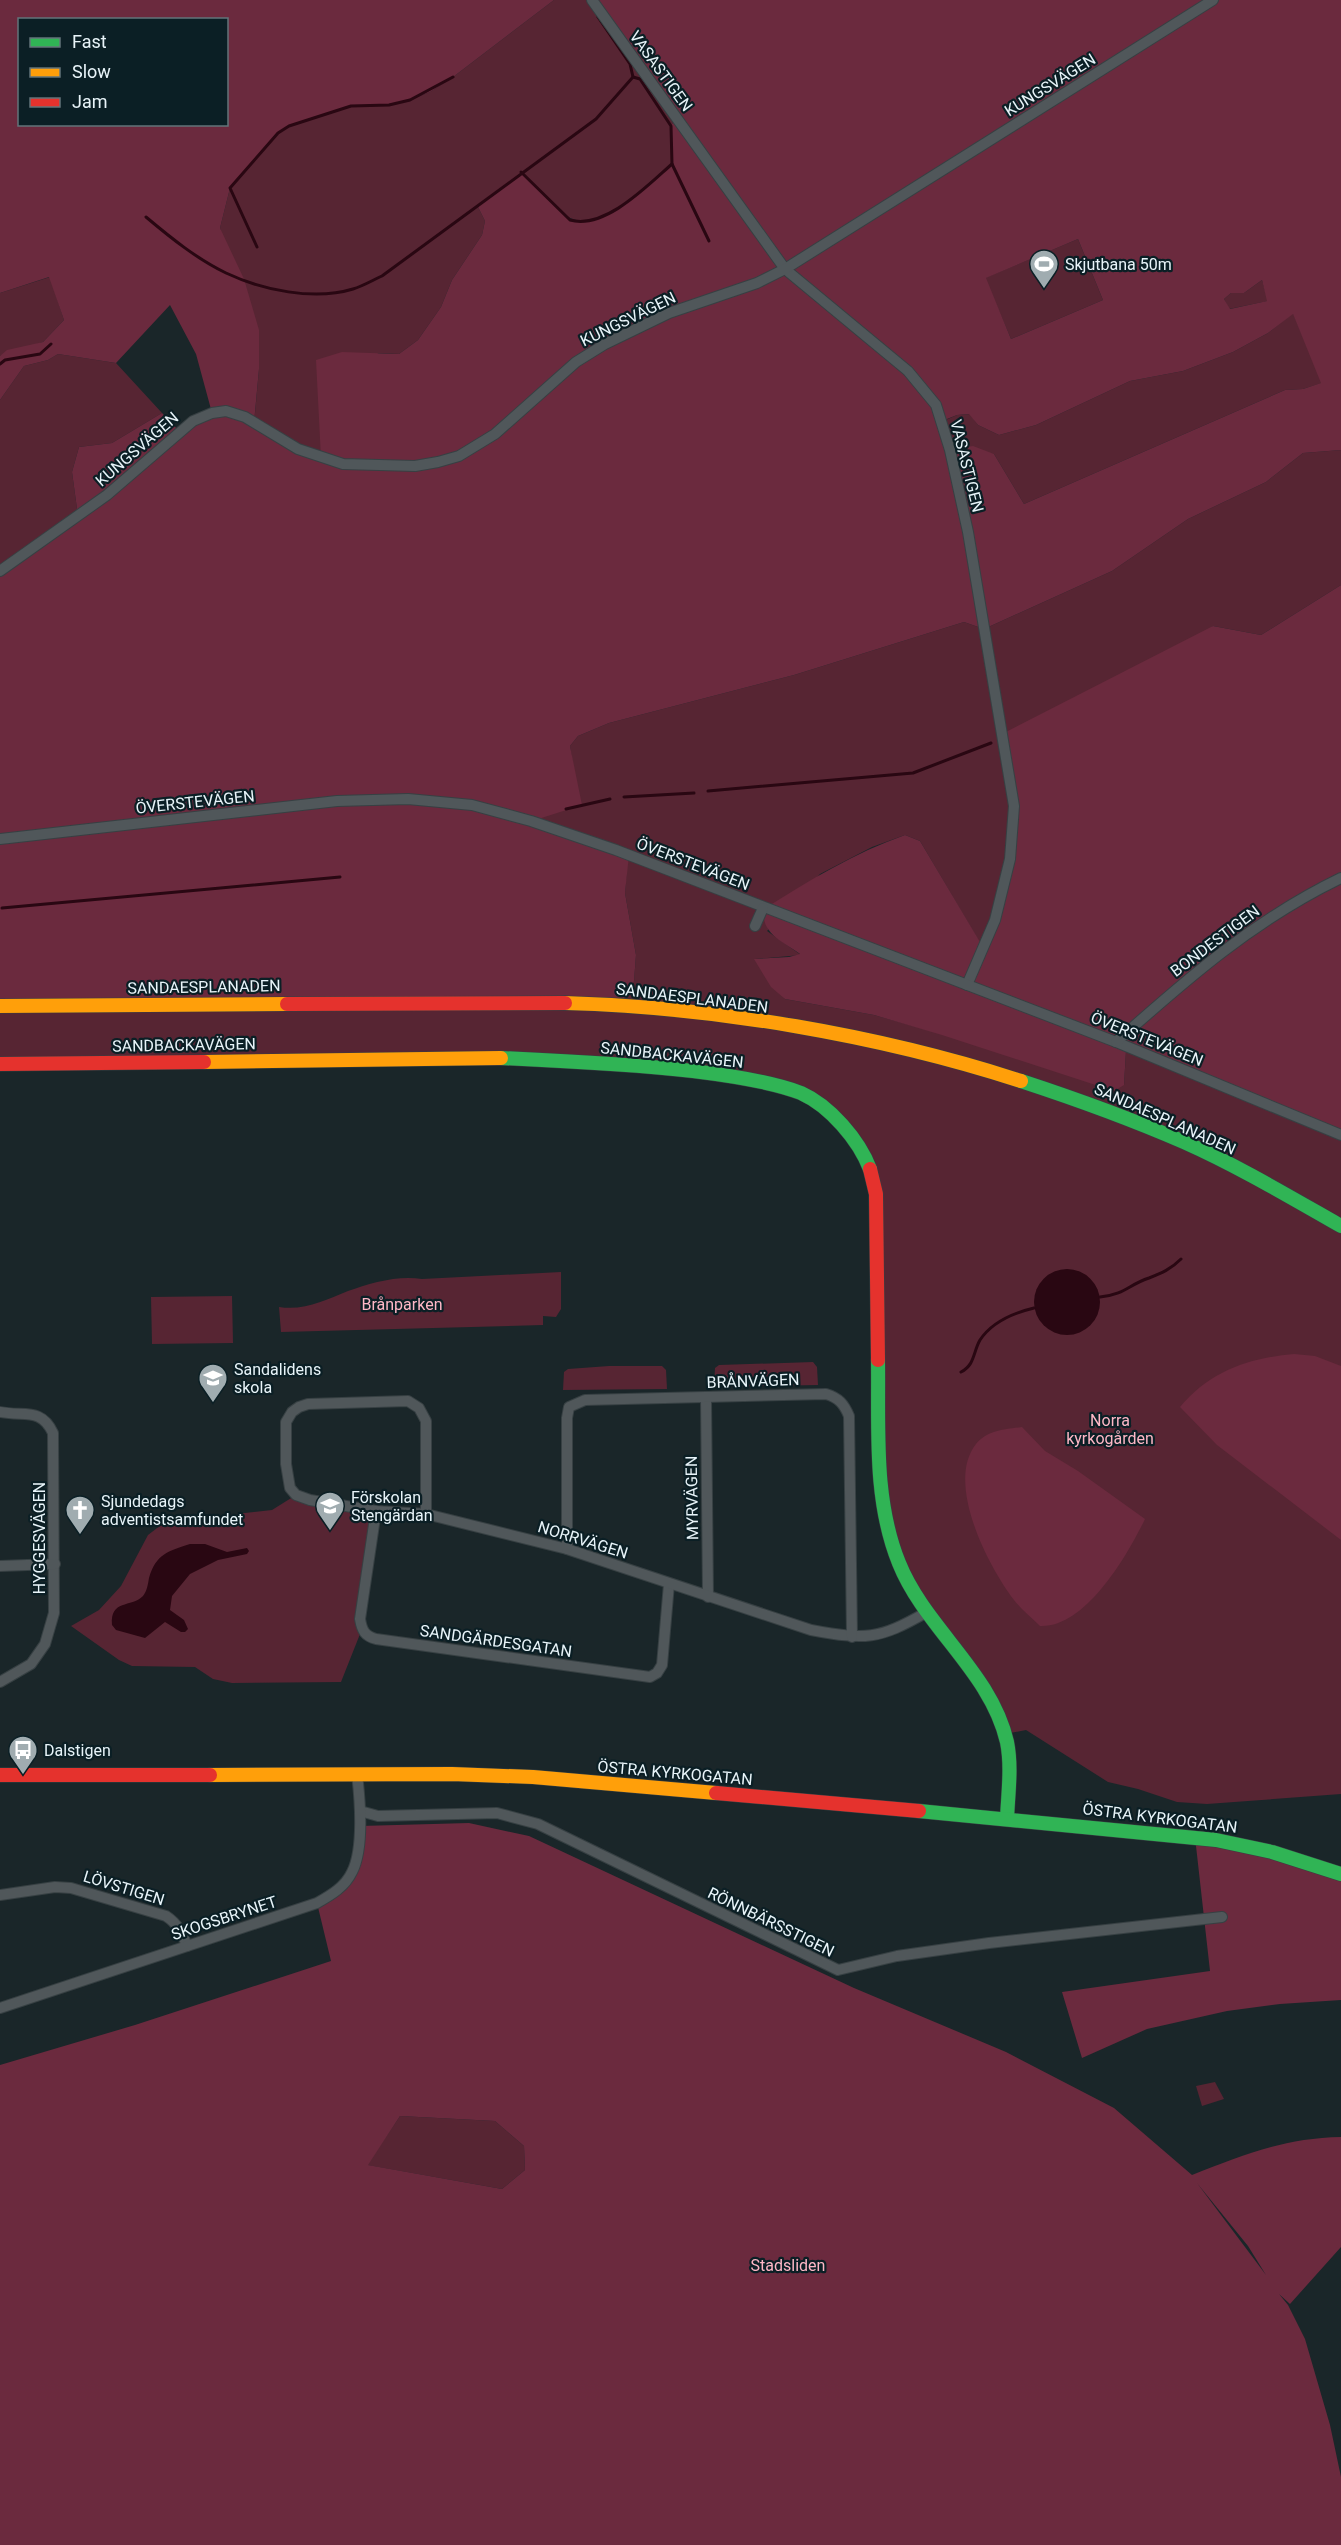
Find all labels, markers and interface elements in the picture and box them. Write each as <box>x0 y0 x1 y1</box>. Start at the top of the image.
legend <box>18 18 228 126</box>
street label: VASASTIGEN <box>625 27 697 115</box>
text: Fast <box>72 31 107 52</box>
street label: KUNGSVÄGEN <box>1001 49 1099 121</box>
text: Slow <box>72 61 111 82</box>
text: Jam <box>72 91 108 112</box>
sports icon: Skjutbana 50m <box>1028 248 1060 290</box>
place label: Skjutbana 50m <box>1065 255 1172 274</box>
street label: KUNGSVÄGEN <box>577 288 679 350</box>
street label: KUNGSVÄGEN <box>92 408 182 490</box>
street label: VASASTIGEN <box>946 418 988 514</box>
street label: ÖVERSTEVÄGEN <box>135 786 255 818</box>
street label: ÖVERSTEVÄGEN <box>634 834 752 894</box>
street label: BONDESTIGEN <box>1167 901 1263 981</box>
street label: SANDAESPLANADEN <box>127 976 281 998</box>
street label: SANDAESPLANADEN <box>615 979 769 1017</box>
street label: ÖVERSTEVÄGEN <box>1088 1008 1206 1070</box>
street label: SANDBACKAVÄGEN <box>112 1034 256 1056</box>
street label: SANDBACKAVÄGEN <box>600 1038 744 1072</box>
street label: SANDAESPLANADEN <box>1091 1079 1239 1159</box>
park label: Brånparken <box>362 1295 443 1314</box>
place label: Sandalidens skola <box>234 1360 321 1397</box>
school or university icon: Sandalidens skola <box>197 1362 229 1404</box>
street label: BRÅNVÄGEN <box>706 1369 800 1392</box>
park label: Norra kyrkogården <box>1066 1411 1154 1448</box>
street label: MYRVÄGEN <box>682 1456 702 1540</box>
street label: HYGGESVÄGEN <box>30 1482 49 1594</box>
place label: Förskolan Stengärdan <box>351 1488 433 1525</box>
school or university icon: Förskolan Stengärdan <box>314 1490 346 1532</box>
place label: Sjundedags adventistsamfundet <box>101 1492 243 1529</box>
church icon: Sjundedags adventistsamfundet <box>64 1494 96 1536</box>
street label: NORRVÄGEN <box>536 1517 630 1563</box>
street label: SANDGÄRDESGATAN <box>419 1621 573 1661</box>
bus stop icon: Dalstigen <box>7 1734 39 1776</box>
place label: Dalstigen <box>44 1741 111 1760</box>
street label: ÖSTRA KYRKOGATAN <box>597 1757 753 1789</box>
street label: ÖSTRA KYRKOGATAN <box>1082 1799 1238 1837</box>
street label: LÖVSTIGEN <box>81 1867 167 1909</box>
street label: RÖNNBÄRSSTIGEN <box>705 1883 837 1961</box>
street label: SKOGSBRYNET <box>169 1892 280 1944</box>
park label: Stadsliden <box>751 2256 825 2275</box>

